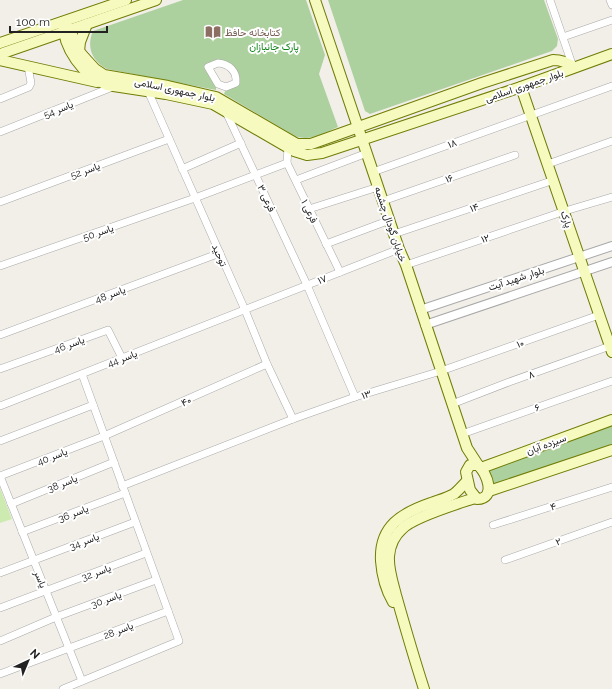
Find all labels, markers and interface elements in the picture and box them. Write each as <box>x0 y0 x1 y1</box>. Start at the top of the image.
scale bar <box>10 8 107 34</box>
text: 100 m <box>16 15 50 29</box>
library icon: کتابخانه حافظ <box>204 23 222 41</box>
place label: کتابخانه حافظ <box>225 27 281 39</box>
park label: پارک جانبازان <box>249 41 299 54</box>
street label: بلوار جمهوری اسلامی <box>484 67 565 105</box>
street label: بلوار جمهوری اسلامی <box>133 76 216 104</box>
street label: یاسر 54 <box>42 99 75 121</box>
street label: ۱۸ <box>446 137 458 150</box>
street label: یاسر 52 <box>69 160 102 182</box>
street label: ۱۶ <box>444 172 455 185</box>
street label: فرعی ۳ <box>255 183 278 214</box>
street label: خیابان گودال چشمه <box>371 185 409 264</box>
street label: فرعی ۱ <box>298 198 320 226</box>
street label: ۱۴ <box>468 201 480 214</box>
street label: پارک <box>557 209 574 230</box>
street label: یاسر 50 <box>81 222 115 244</box>
street label: ۱۲ <box>480 232 491 245</box>
street label: توحید <box>209 242 229 268</box>
street label: بلوار شهید آیت <box>487 264 546 294</box>
street label: ۱۷ <box>316 273 328 286</box>
street label: یاسر 48 <box>94 284 127 306</box>
street label: یاسر 46 <box>52 334 86 356</box>
street label: ۱۰ <box>515 337 525 350</box>
street label: یاسر 44 <box>106 348 139 370</box>
street label: ۸ <box>527 368 536 381</box>
street label: ۱۳ <box>360 388 373 401</box>
street label: ۴۰ <box>179 394 193 409</box>
street label: ۶ <box>533 401 541 413</box>
street label: سیزده آبان <box>525 432 568 458</box>
street label: یاسر 40 <box>35 446 69 468</box>
street label: یاسر 38 <box>46 472 79 495</box>
street label: ۴ <box>549 500 558 513</box>
street label: یاسر 36 <box>57 503 90 525</box>
street label: یاسر 34 <box>68 531 101 553</box>
street label: ۲ <box>554 535 563 548</box>
street label: یاسر 32 <box>80 562 113 584</box>
street label: یاسر <box>31 568 49 590</box>
street label: یاسر 30 <box>89 589 123 611</box>
street label: یاسر 28 <box>102 620 135 642</box>
north arrow <box>8 641 48 681</box>
text: N <box>27 647 42 662</box>

